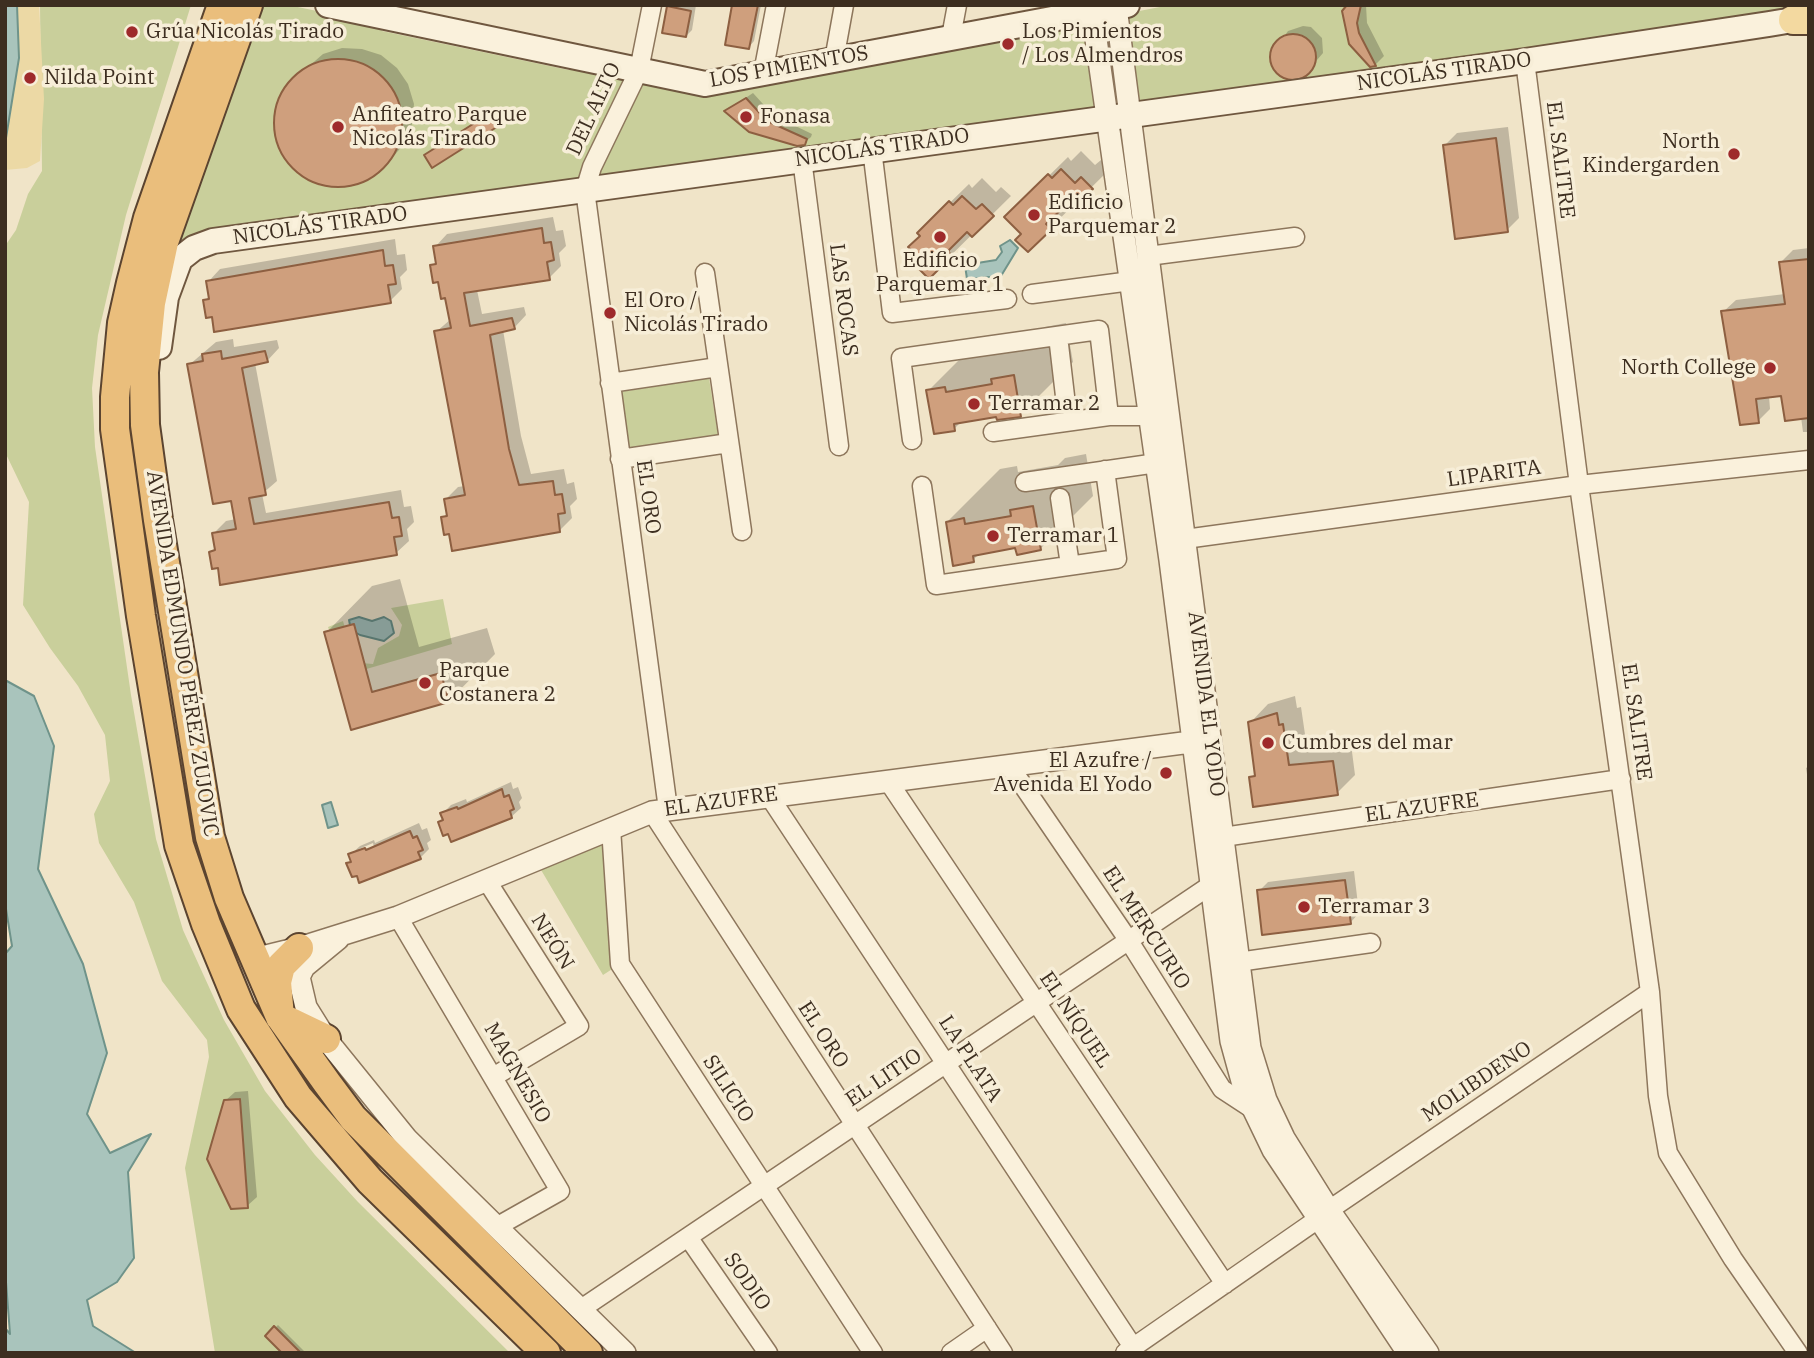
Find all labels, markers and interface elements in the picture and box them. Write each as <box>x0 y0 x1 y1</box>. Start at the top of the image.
place label: Grúa Nicolás Tirado <box>146 19 344 45</box>
place label: Los Pimientos / Los Almendros <box>1022 19 1183 69</box>
marker: Grúa Nicolás Tirado <box>124 24 140 40</box>
marker: Los Pimientos / Los Almendros <box>1000 36 1016 52</box>
street label: LOS PIMIENTOS <box>707 41 871 93</box>
street label: NICOLÁS TIRADO <box>1355 47 1533 97</box>
street label: DEL ALTO <box>562 59 626 159</box>
place label: Nilda Point <box>44 65 154 91</box>
marker: Nilda Point <box>22 70 38 86</box>
street label: EL SALITRE <box>1540 100 1580 220</box>
place label: Anfiteatro Parque Nicolás Tirado <box>352 102 527 152</box>
place label: Fonasa <box>760 104 831 130</box>
marker: Fonasa <box>738 109 754 125</box>
marker: Anfiteatro Parque Nicolás Tirado <box>330 119 346 135</box>
street label: NICOLÁS TIRADO <box>793 123 971 173</box>
place label: North Kindergarden <box>1582 129 1720 179</box>
marker: North Kindergarden <box>1726 146 1742 162</box>
place label: Edificio Parquemar 2 <box>1048 190 1177 240</box>
street label: NICOLÁS TIRADO <box>231 201 409 251</box>
marker: Edificio Parquemar 2 <box>1026 207 1042 223</box>
marker: Edificio Parquemar 1 <box>932 229 948 245</box>
street label: LAS ROCAS <box>824 242 862 358</box>
place label: Edificio Parquemar 1 <box>876 248 1004 298</box>
place label: El Oro / Nicolás Tirado <box>624 288 768 338</box>
marker: El Oro / Nicolás Tirado <box>602 305 618 321</box>
place label: North College <box>1621 355 1756 381</box>
marker: North College <box>1762 360 1778 376</box>
place label: Terramar 2 <box>988 391 1100 417</box>
marker: Terramar 2 <box>966 396 982 412</box>
street label: LIPARITA <box>1445 455 1543 493</box>
street label: EL ORO <box>630 458 666 536</box>
street label: AVENIDA EDMUNDO PÉREZ ZUJOVIC <box>141 469 223 839</box>
place label: Terramar 1 <box>1007 523 1119 549</box>
marker: Terramar 1 <box>985 528 1001 544</box>
street label: AVENIDA EL YODO <box>1182 610 1230 798</box>
place label: Parque Costanera 2 <box>439 658 556 708</box>
street label: EL SALITRE <box>1615 662 1657 782</box>
marker: Parque Costanera 2 <box>417 675 433 691</box>
place label: Cumbres del mar <box>1282 730 1453 756</box>
marker: Cumbres del mar <box>1260 735 1276 751</box>
place label: El Azufre / Avenida El Yodo <box>994 748 1152 798</box>
marker: El Azufre / Avenida El Yodo <box>1158 765 1174 781</box>
street label: EL AZUFRE <box>662 782 780 822</box>
street label: EL AZUFRE <box>1363 788 1481 828</box>
street label: EL MERCURIO <box>1097 862 1195 994</box>
place label: Terramar 3 <box>1318 894 1430 920</box>
marker: Terramar 3 <box>1296 899 1312 915</box>
street label: NEÓN <box>525 909 579 975</box>
street label: EL NÍQUEL <box>1034 967 1116 1073</box>
street label: EL ORO <box>792 997 854 1073</box>
street label: LA PLATA <box>933 1011 1007 1107</box>
street label: MAGNESIO <box>478 1018 556 1128</box>
street label: MOLIBDENO <box>1417 1036 1537 1128</box>
street label: EL LITIO <box>841 1043 927 1113</box>
street label: SILICIO <box>697 1051 759 1127</box>
street label: SODIO <box>718 1248 776 1316</box>

